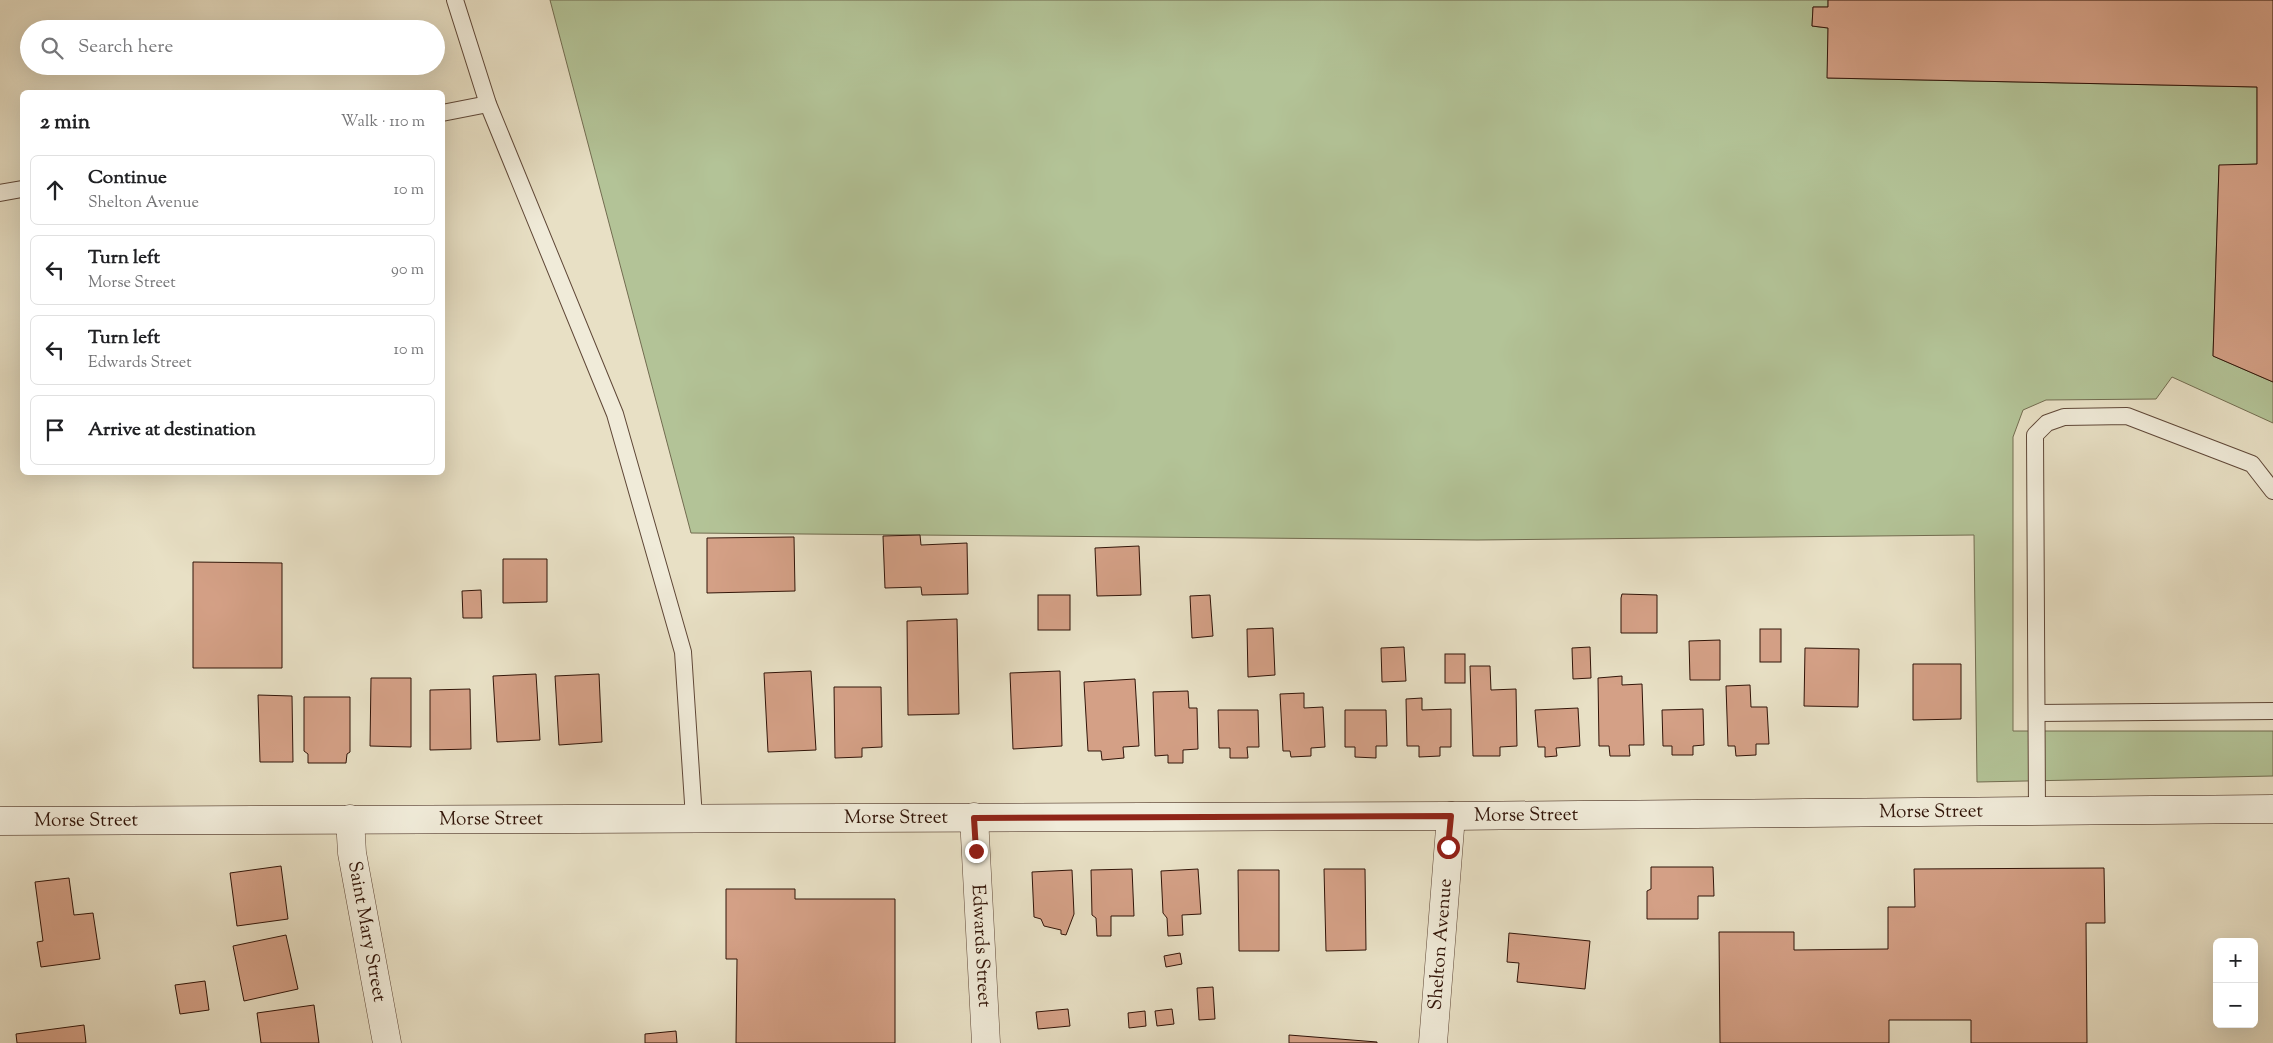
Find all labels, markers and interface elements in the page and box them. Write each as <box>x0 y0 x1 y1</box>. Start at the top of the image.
search box <box>20 20 445 75</box>
icon: search <box>38 34 66 62</box>
text: Search here <box>78 34 173 61</box>
text: 2 min <box>40 108 90 138</box>
text: Walk · 110 m <box>341 111 425 134</box>
text: Continue <box>88 165 167 192</box>
icon: ahead <box>41 176 69 204</box>
text: 10 m <box>394 179 424 202</box>
text: Shelton Avenue <box>88 192 199 215</box>
text: Turn left <box>88 245 160 272</box>
icon: left <box>41 256 69 284</box>
text: 90 m <box>391 259 424 282</box>
text: Morse Street <box>88 272 176 295</box>
text: Turn left <box>88 325 160 352</box>
icon: left <box>41 336 69 364</box>
text: 10 m <box>394 339 424 362</box>
text: Edwards Street <box>88 352 192 375</box>
icon: arrive <box>41 416 69 444</box>
text: Arrive at destination <box>88 417 256 444</box>
street label: Morse Street <box>1879 798 1984 826</box>
street label: Morse Street <box>1474 801 1579 829</box>
street label: Morse Street <box>844 804 949 832</box>
street label: Morse Street <box>439 806 544 833</box>
street label: Morse Street <box>34 807 139 834</box>
route start <box>1437 836 1460 859</box>
route end <box>965 840 988 863</box>
street label: Saint Mary Street <box>340 859 393 1005</box>
street label: Shelton Avenue <box>1422 877 1460 1011</box>
street label: Edwards Street <box>964 884 998 1009</box>
map controls <box>2213 938 2258 1028</box>
button: + <box>2213 938 2258 983</box>
button: − <box>2213 983 2258 1028</box>

